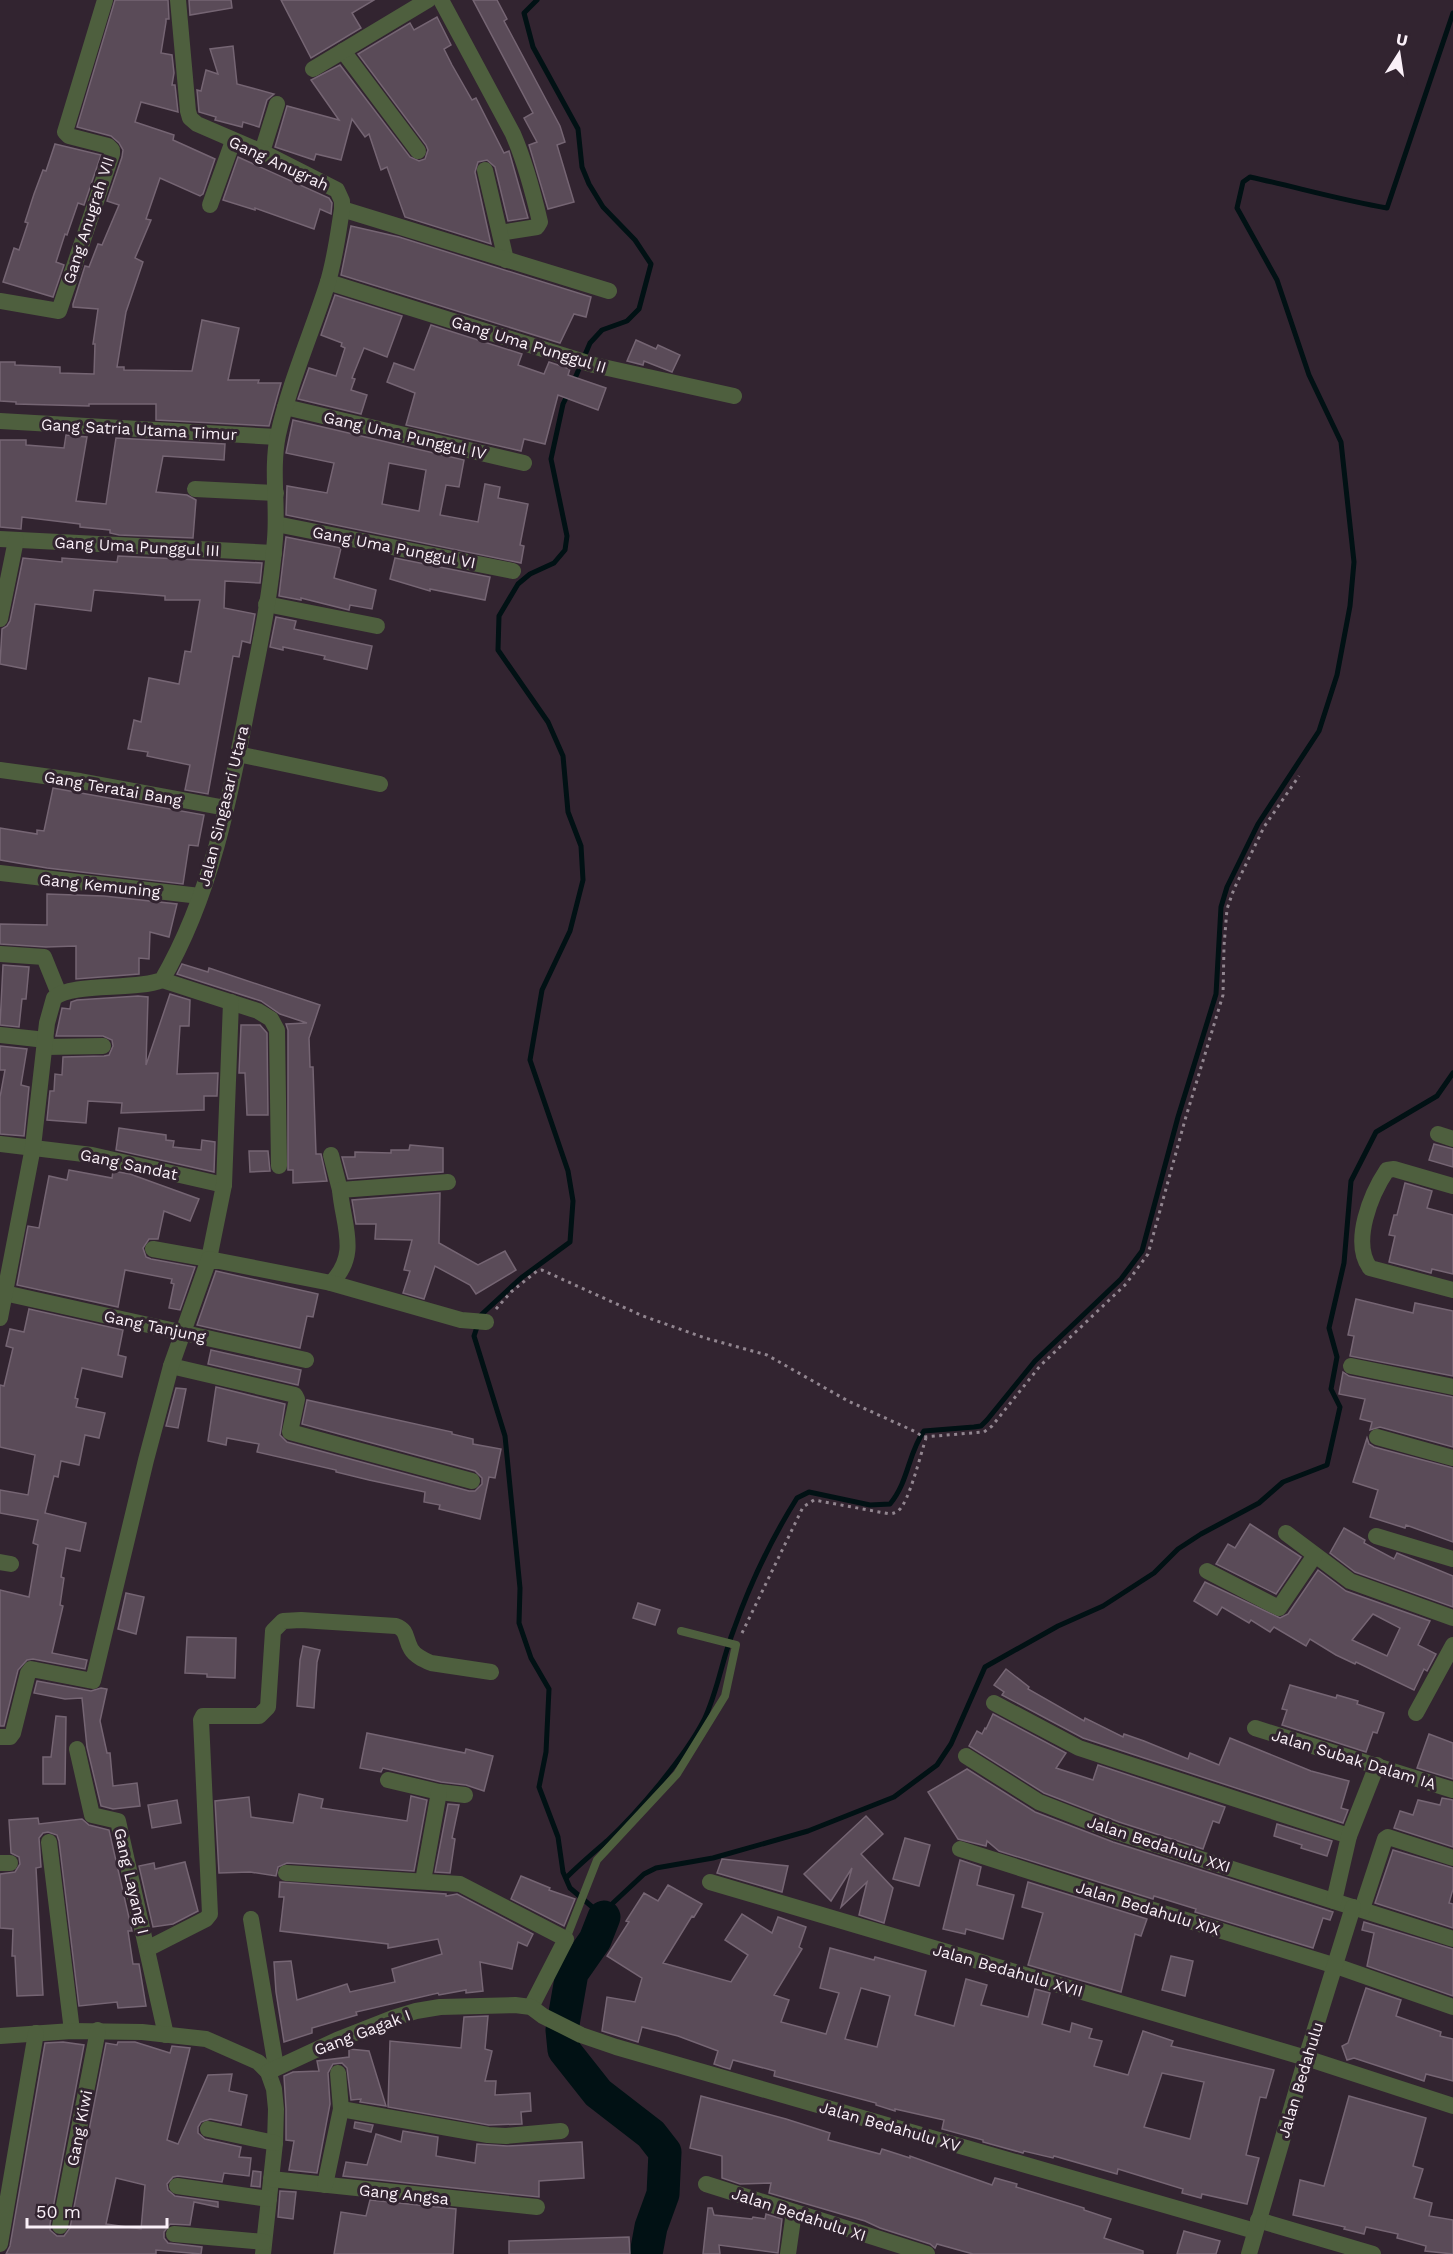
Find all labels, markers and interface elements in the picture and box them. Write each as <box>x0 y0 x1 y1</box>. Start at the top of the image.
north arrow <box>1369 24 1429 84</box>
text: U <box>1394 29 1410 50</box>
street label: Gang Anugrah <box>226 132 332 195</box>
street label: Gang Anugrah VII <box>59 154 118 286</box>
street label: Gang Uma Punggul II <box>449 312 609 377</box>
street label: Gang Uma Punggul IV <box>322 408 488 463</box>
street label: Gang Satria Utama Timur <box>40 415 238 444</box>
street label: Gang Uma Punggul VI <box>311 522 477 573</box>
street label: Gang Uma Punggul III <box>54 533 220 560</box>
street label: Jalan Singasari Utara <box>194 724 253 889</box>
street label: Gang Teratai Bang <box>42 767 184 810</box>
street label: Gang Kemuning <box>39 870 162 901</box>
street label: Gang Sandat <box>78 1145 180 1184</box>
street label: Gang Tanjung <box>102 1306 208 1347</box>
street label: Jalan Subak Dalam IA <box>1269 1725 1439 1794</box>
street label: Jalan Bedahulu XXI <box>1085 1812 1233 1877</box>
street label: Gang Layang I <box>110 1826 153 1936</box>
street label: Jalan Bedahulu XIX <box>1073 1878 1223 1940</box>
street label: Jalan Bedahulu XVII <box>931 1940 1085 2001</box>
street label: Gang Gagak I <box>311 2005 413 2060</box>
street label: Jalan Bedahulu <box>1274 2020 1327 2141</box>
street label: Gang Kiwi <box>63 2089 96 2168</box>
street label: Jalan Bedahulu XV <box>817 2097 963 2156</box>
street label: Gang Angsa <box>358 2180 450 2209</box>
street label: Jalan Bedahulu XI <box>729 2184 868 2245</box>
scale bar <box>27 2191 166 2229</box>
text: 50 m <box>36 2201 81 2222</box>

